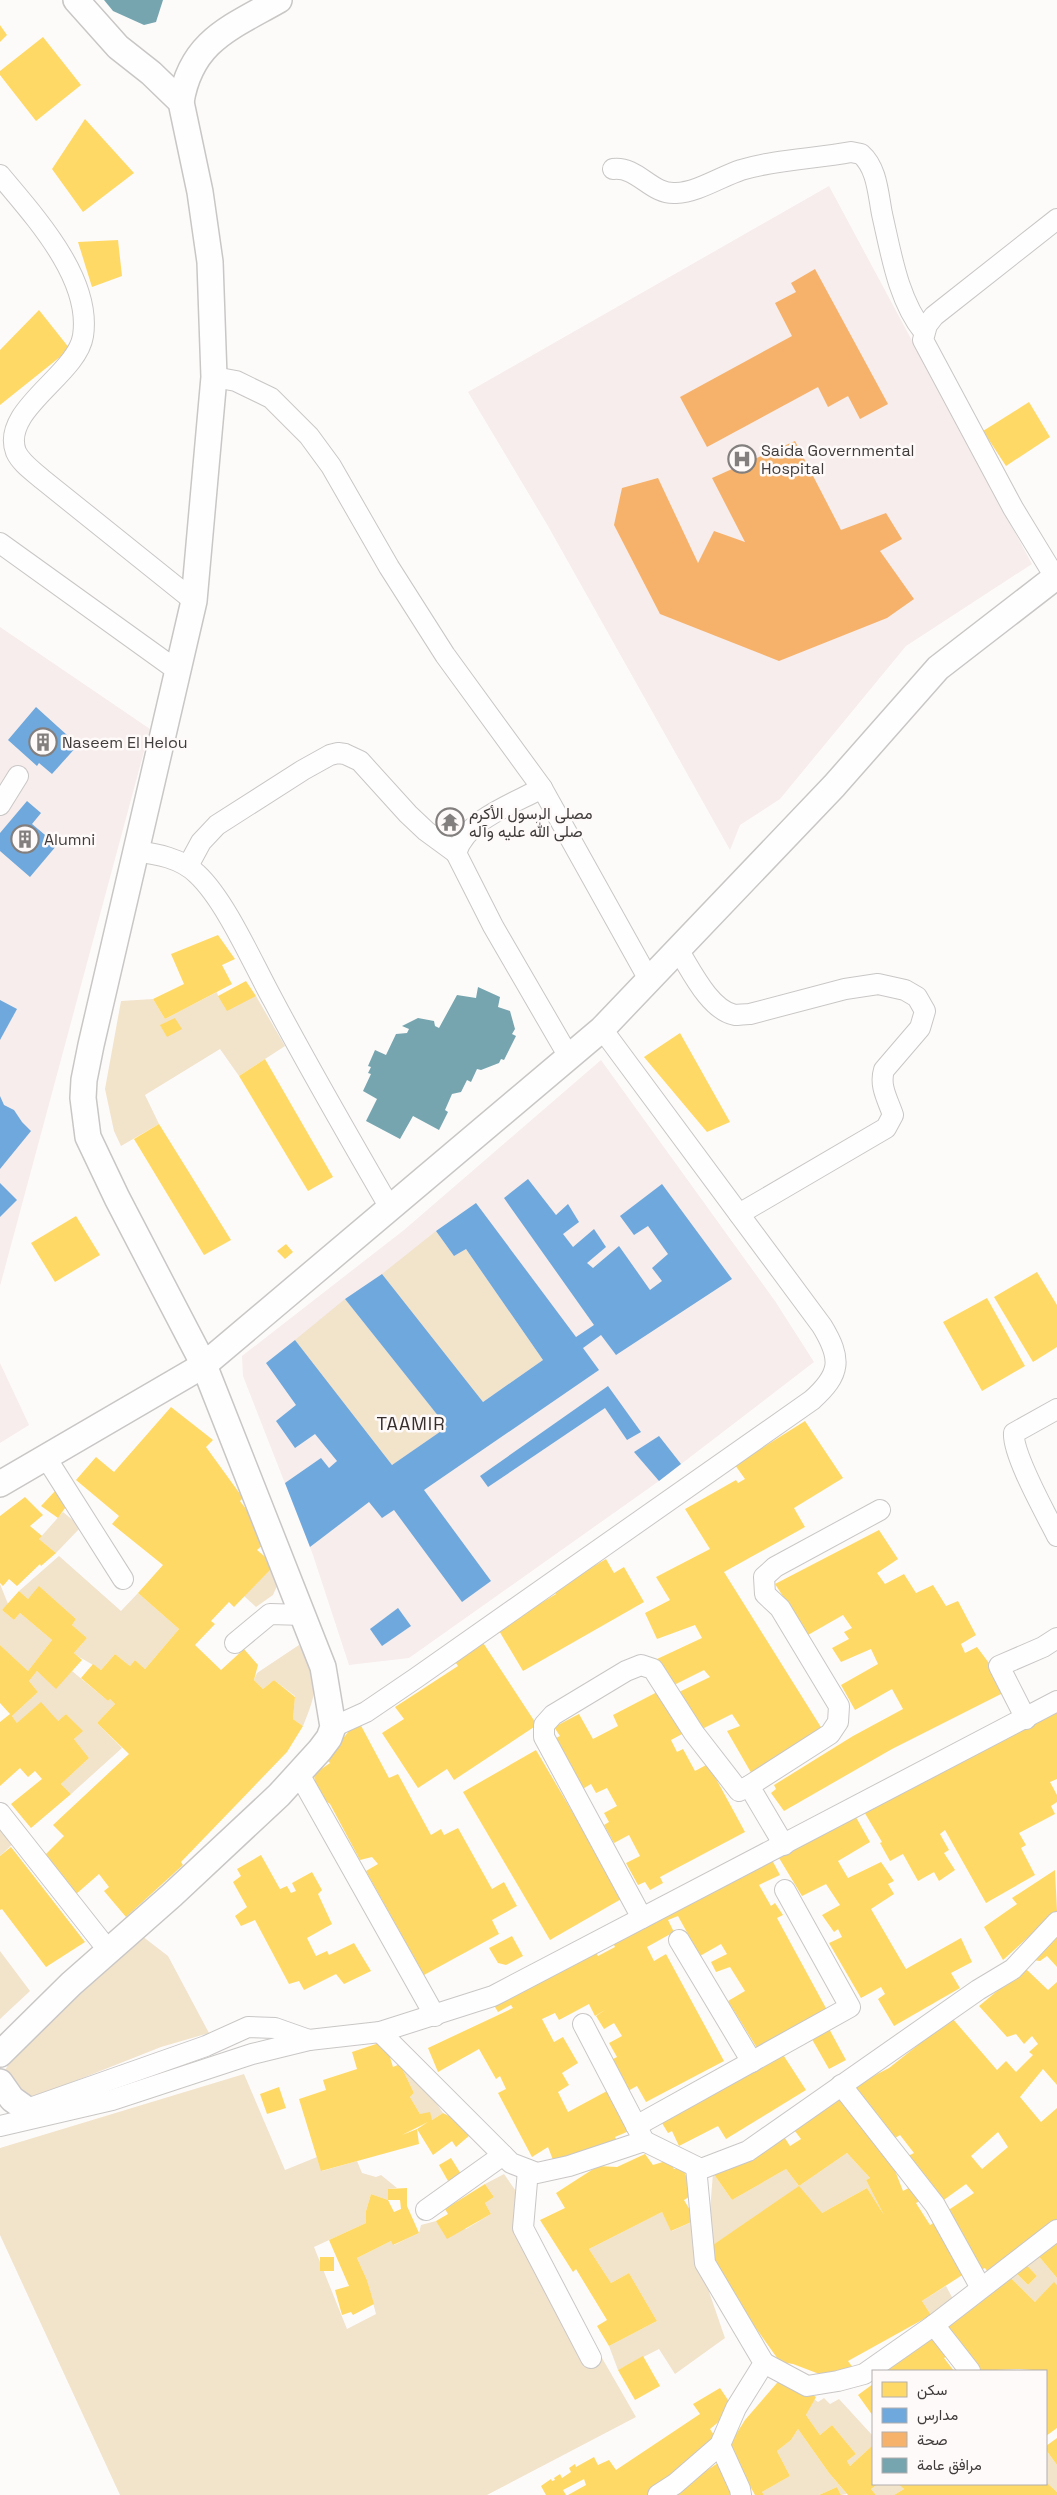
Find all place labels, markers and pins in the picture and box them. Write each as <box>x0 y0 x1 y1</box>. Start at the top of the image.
place label: Saida Governmental Hospital <box>761 440 915 479</box>
hospital icon: Saida Governmental Hospital <box>727 444 757 474</box>
building icon: Naseem El Helou <box>28 727 58 757</box>
place label: Naseem El Helou <box>62 732 188 753</box>
place label: مصلى الرسول الأكرم صلى الله عليه وآله <box>469 803 593 842</box>
temple icon: مصلى الرسول الأكرم صلى الله عليه وآله <box>435 807 465 837</box>
building icon: Alumni <box>10 824 40 854</box>
place label: Alumni <box>44 829 95 850</box>

